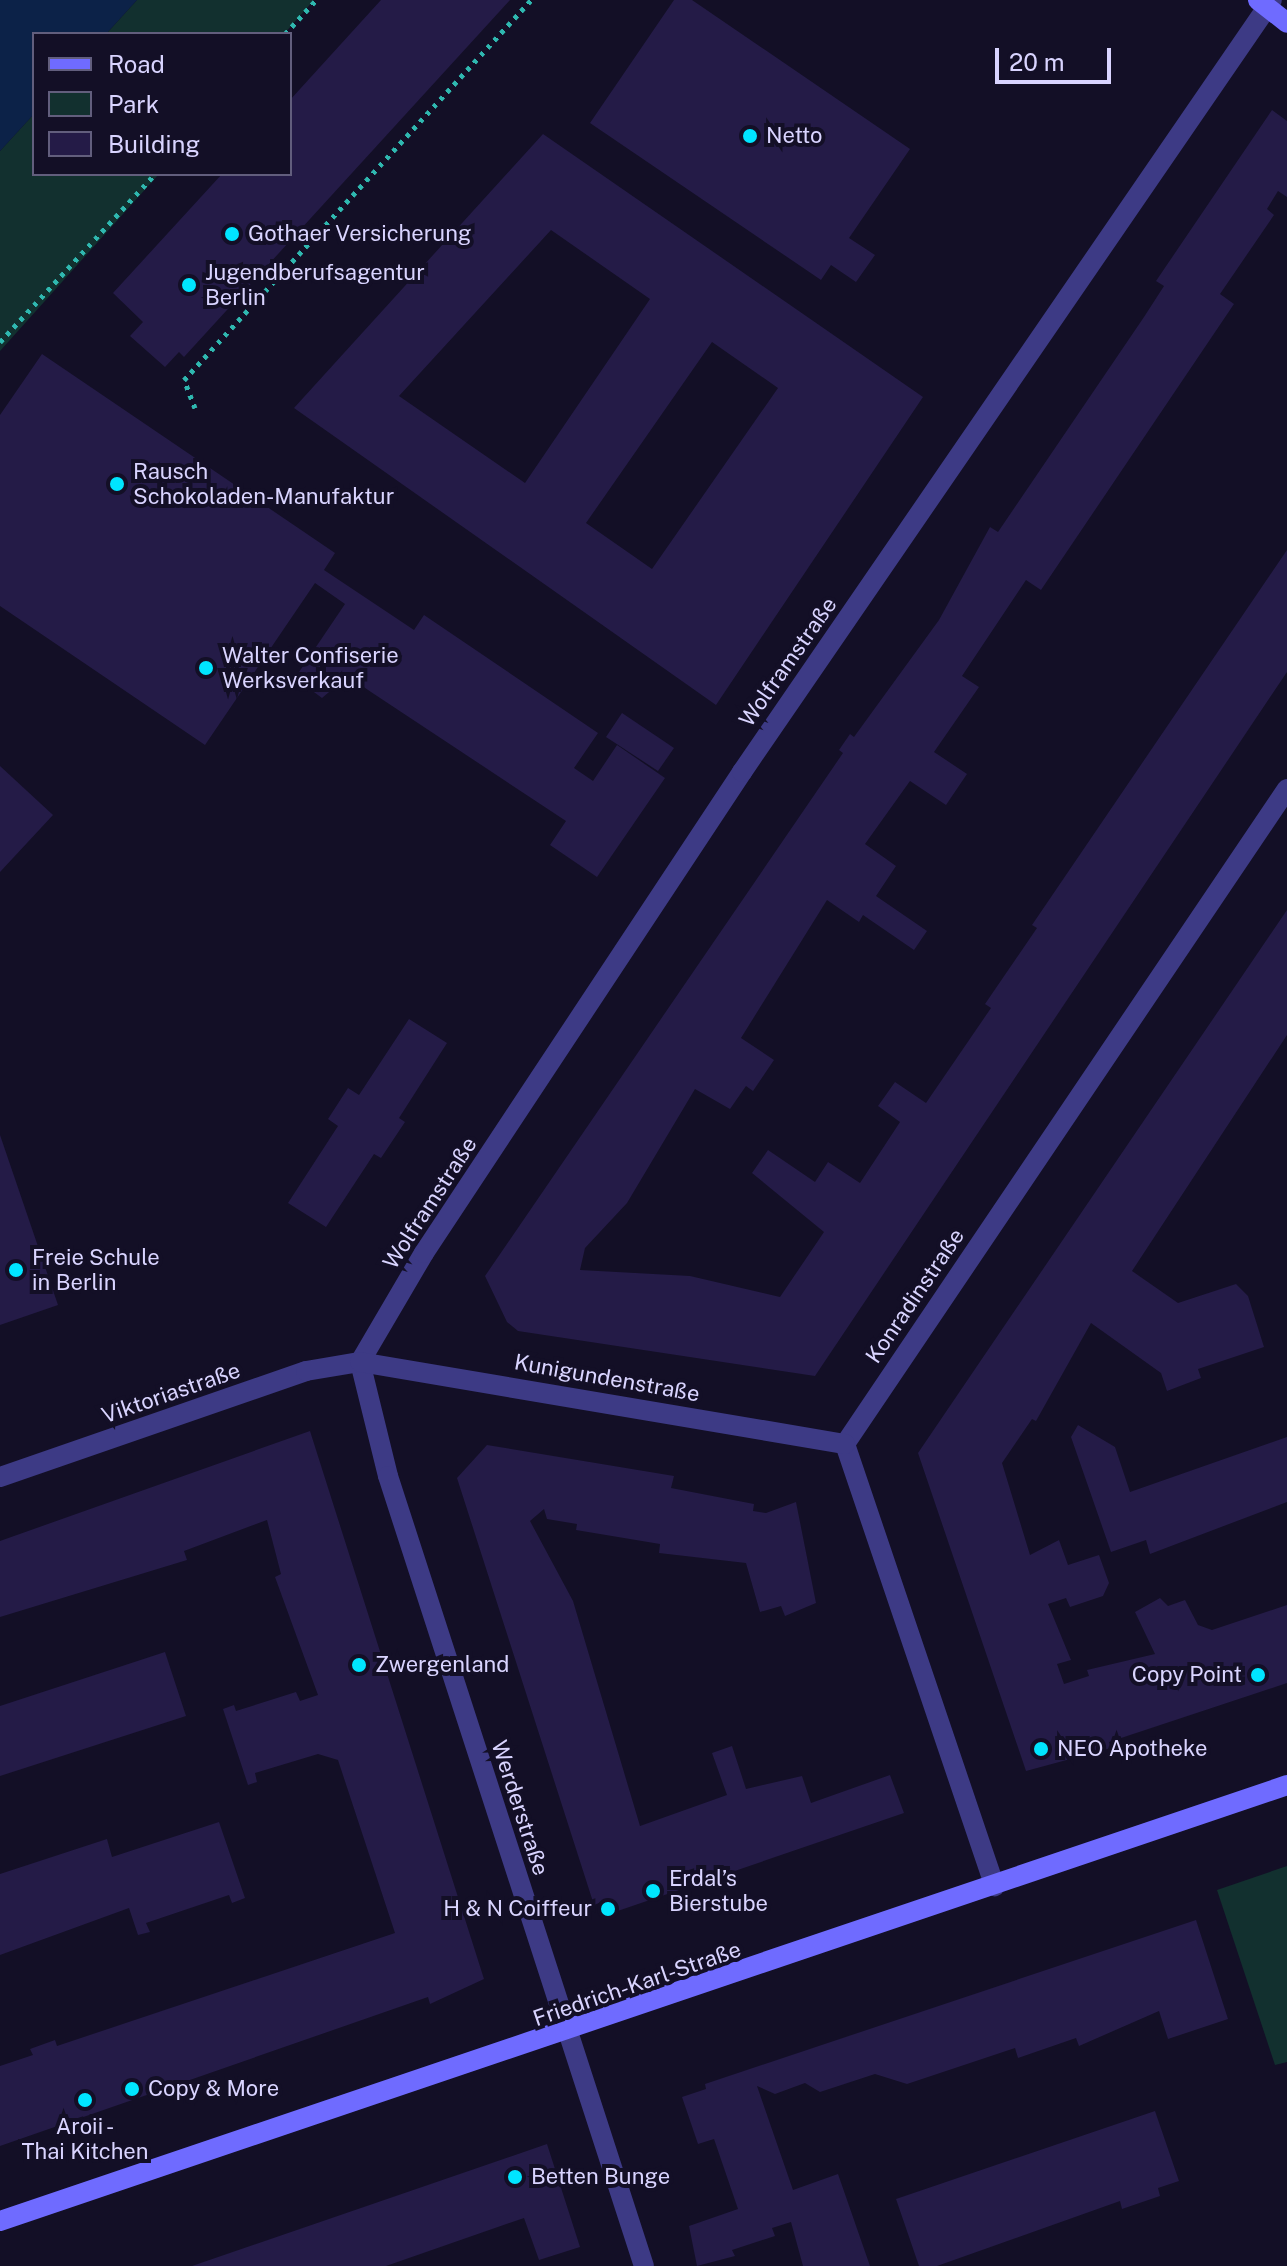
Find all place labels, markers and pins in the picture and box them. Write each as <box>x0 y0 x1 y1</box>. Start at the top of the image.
place label: Netto <box>766 123 823 149</box>
marker: Netto <box>741 127 759 145</box>
place label: Gothaer Versicherung <box>248 221 472 247</box>
marker: Gothaer Versicherung <box>223 225 241 243</box>
place label: Jugendberufsagentur Berlin <box>205 259 425 310</box>
marker: Jugendberufsagentur Berlin <box>180 276 198 294</box>
place label: Rausch Schokoladen-Manufaktur <box>133 458 394 510</box>
marker: Rausch Schokoladen-Manufaktur <box>108 475 126 493</box>
place label: Walter Confiserie Werksverkauf <box>222 642 399 694</box>
marker: Walter Confiserie Werksverkauf <box>197 659 215 677</box>
place label: Freie Schule in Berlin <box>32 1244 160 1296</box>
marker: Freie Schule in Berlin <box>7 1261 25 1279</box>
place label: Zwergenland <box>375 1652 509 1678</box>
marker: Zwergenland <box>350 1656 368 1674</box>
place label: Copy Point <box>1132 1662 1242 1688</box>
marker: Copy Point <box>1249 1666 1267 1684</box>
place label: NEO Apotheke <box>1057 1736 1207 1762</box>
marker: NEO Apotheke <box>1032 1740 1050 1758</box>
place label: Erdal’s Bierstube <box>669 1865 768 1916</box>
marker: Erdal’s Bierstube <box>644 1882 662 1900</box>
place label: H & N Coiffeur <box>443 1896 592 1922</box>
marker: H & N Coiffeur <box>599 1900 617 1918</box>
place label: Copy & More <box>148 2076 279 2102</box>
marker: Copy & More <box>123 2080 141 2098</box>
marker: Aroii - Thai Kitchen <box>76 2091 94 2109</box>
place label: Aroii - Thai Kitchen <box>21 2113 149 2164</box>
place label: Betten Bunge <box>531 2164 670 2190</box>
marker: Betten Bunge <box>506 2168 524 2186</box>

